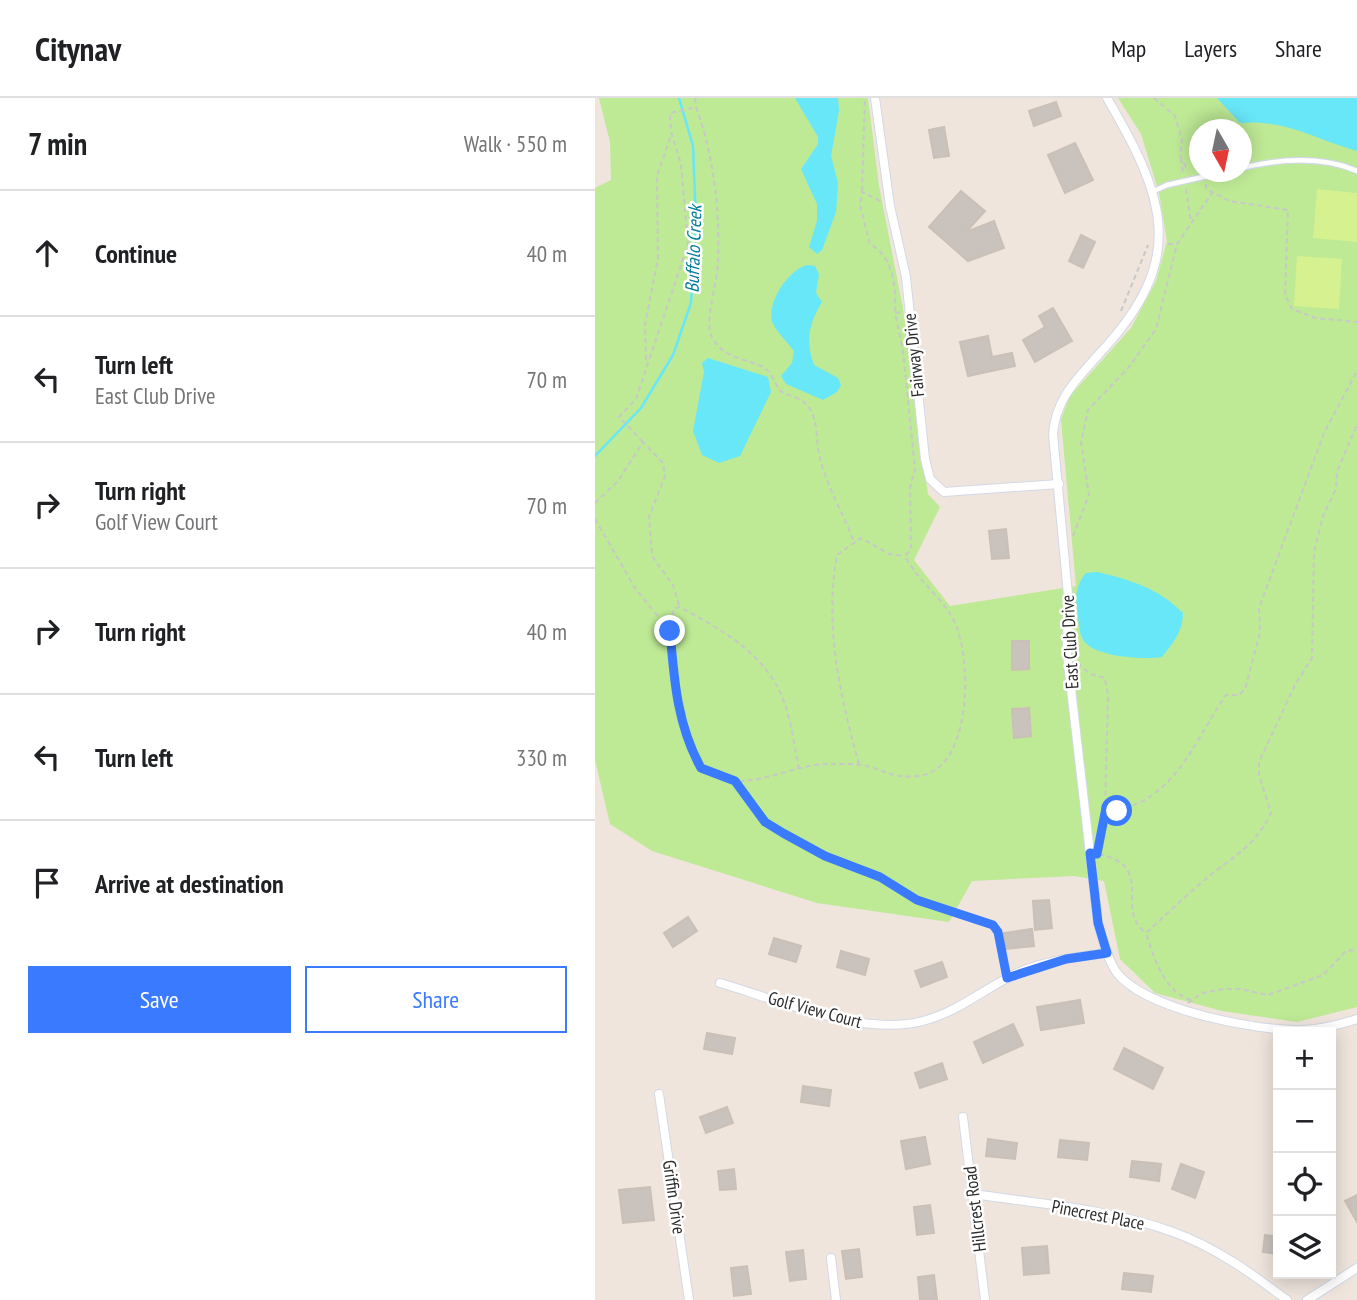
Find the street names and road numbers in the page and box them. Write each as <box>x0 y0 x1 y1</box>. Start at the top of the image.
street label: Fairway Drive <box>898 312 929 398</box>
street label: East Club Drive <box>1056 594 1083 690</box>
street label: Golf View Court <box>766 986 865 1033</box>
street label: Griffin Drive <box>658 1158 691 1235</box>
street label: Hillcrest Road <box>958 1165 991 1253</box>
street label: Pinecrest Place <box>1050 1194 1146 1235</box>

